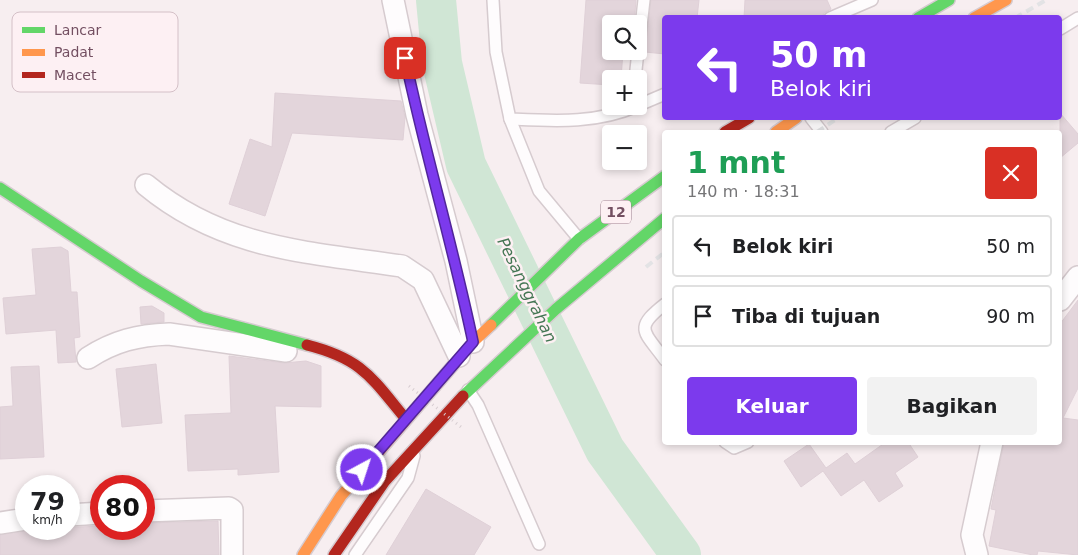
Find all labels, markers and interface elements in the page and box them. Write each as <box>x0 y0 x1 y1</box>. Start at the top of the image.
legend <box>12 12 178 92</box>
map controls <box>602 15 647 170</box>
button: search <box>602 15 647 60</box>
text: Lancar <box>54 22 102 38</box>
icon: left <box>687 35 752 100</box>
text: 50 m <box>770 35 867 75</box>
pin <box>384 37 426 79</box>
text: Padat <box>54 44 94 60</box>
icon: arrive <box>391 44 419 72</box>
text: Macet <box>54 67 97 83</box>
button: + <box>602 70 647 115</box>
text: Belok kiri <box>770 76 872 101</box>
button: − <box>602 125 647 170</box>
text: 1 mnt <box>687 145 785 180</box>
button: close <box>985 147 1037 199</box>
text: 140 m · 18:31 <box>687 182 800 201</box>
road number: 12 <box>601 200 631 223</box>
icon: left <box>689 232 717 260</box>
water label: Pesanggrahan <box>493 234 561 346</box>
text: Belok kiri <box>732 235 833 257</box>
text: 50 m <box>986 235 1035 257</box>
icon: arrive <box>689 302 717 330</box>
text: Tiba di tujuan <box>732 305 880 327</box>
text: 90 m <box>986 305 1035 327</box>
button: Keluar <box>687 377 857 435</box>
button: Bagikan <box>867 377 1037 435</box>
position arrow <box>335 443 387 495</box>
speed limit sign: 80 <box>90 475 155 540</box>
text: 79 <box>30 487 65 516</box>
text: km/h <box>32 513 63 527</box>

